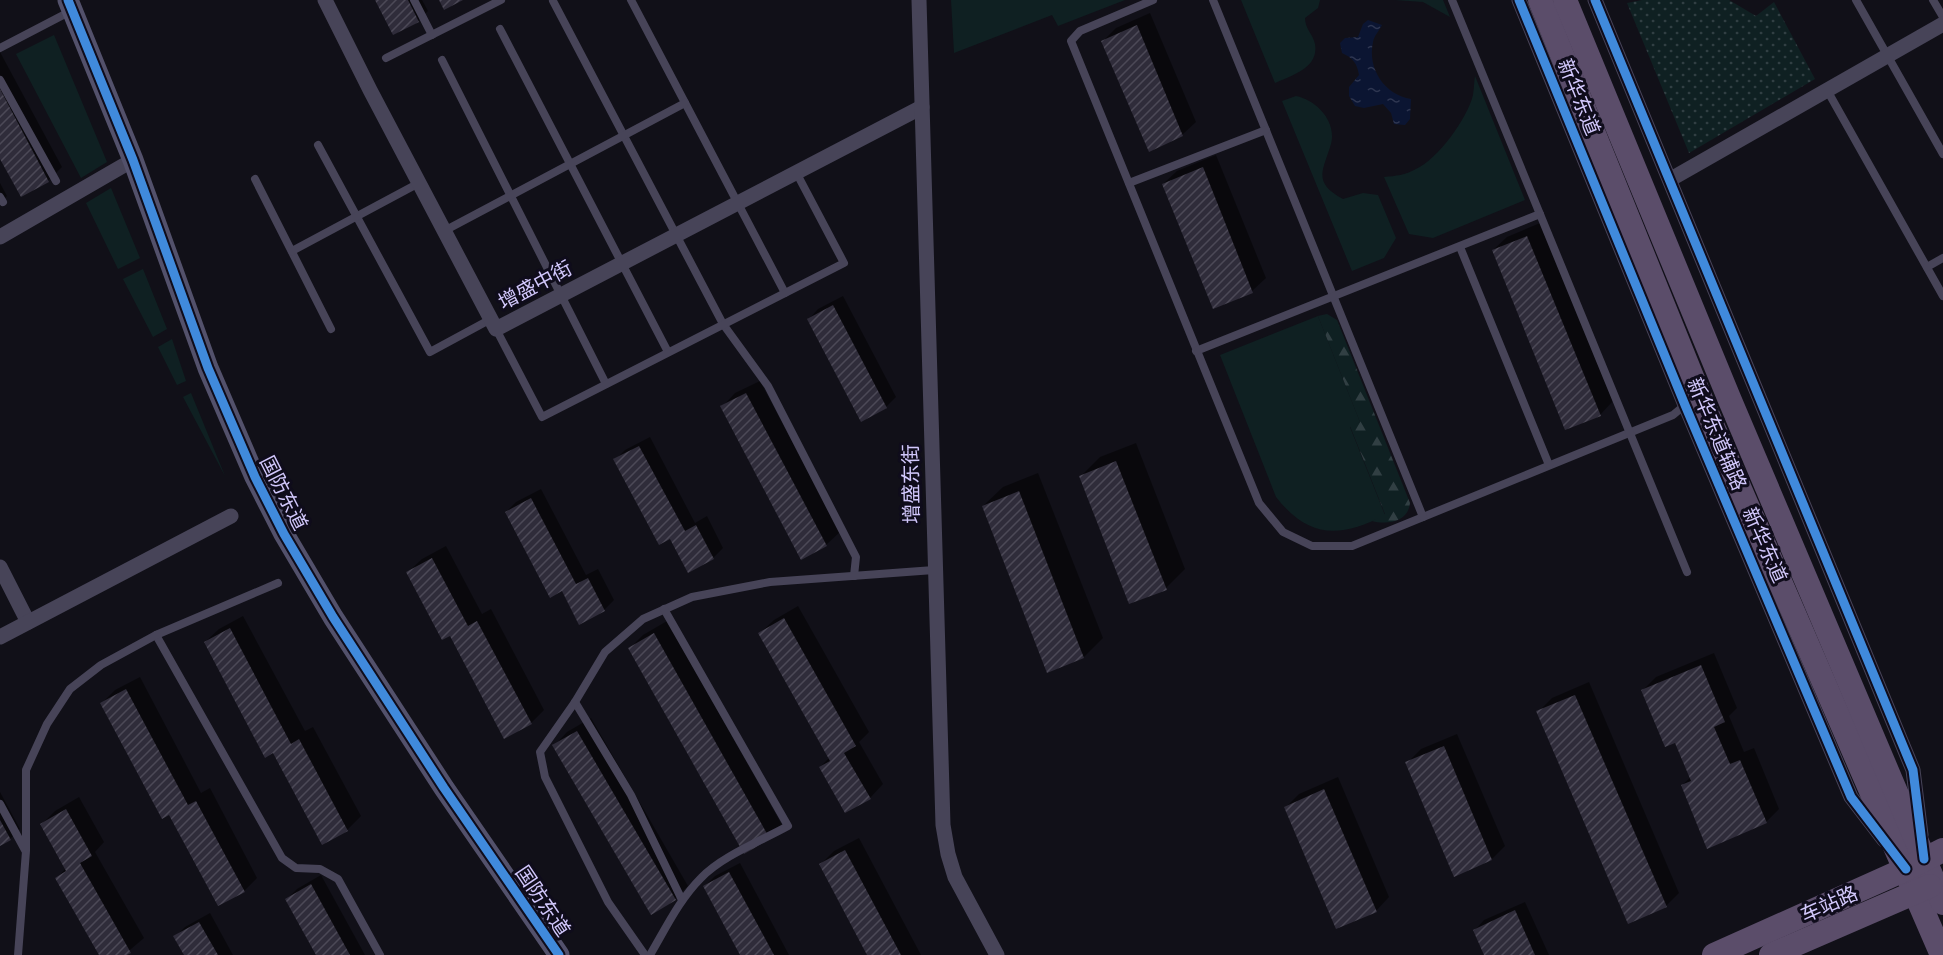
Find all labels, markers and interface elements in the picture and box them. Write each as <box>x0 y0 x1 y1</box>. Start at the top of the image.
street label: 新华东道 <box>1553 55 1605 139</box>
street label: 增盛中街 <box>494 256 576 314</box>
street label: 新华东道辅路 <box>1683 374 1751 494</box>
street label: 增盛东街 <box>898 444 924 524</box>
street label: 国防东道 <box>255 452 313 534</box>
street label: 新华东道 <box>1738 504 1792 586</box>
street label: 国防东道 <box>511 861 575 941</box>
street label: 车站路 <box>1797 881 1861 927</box>

